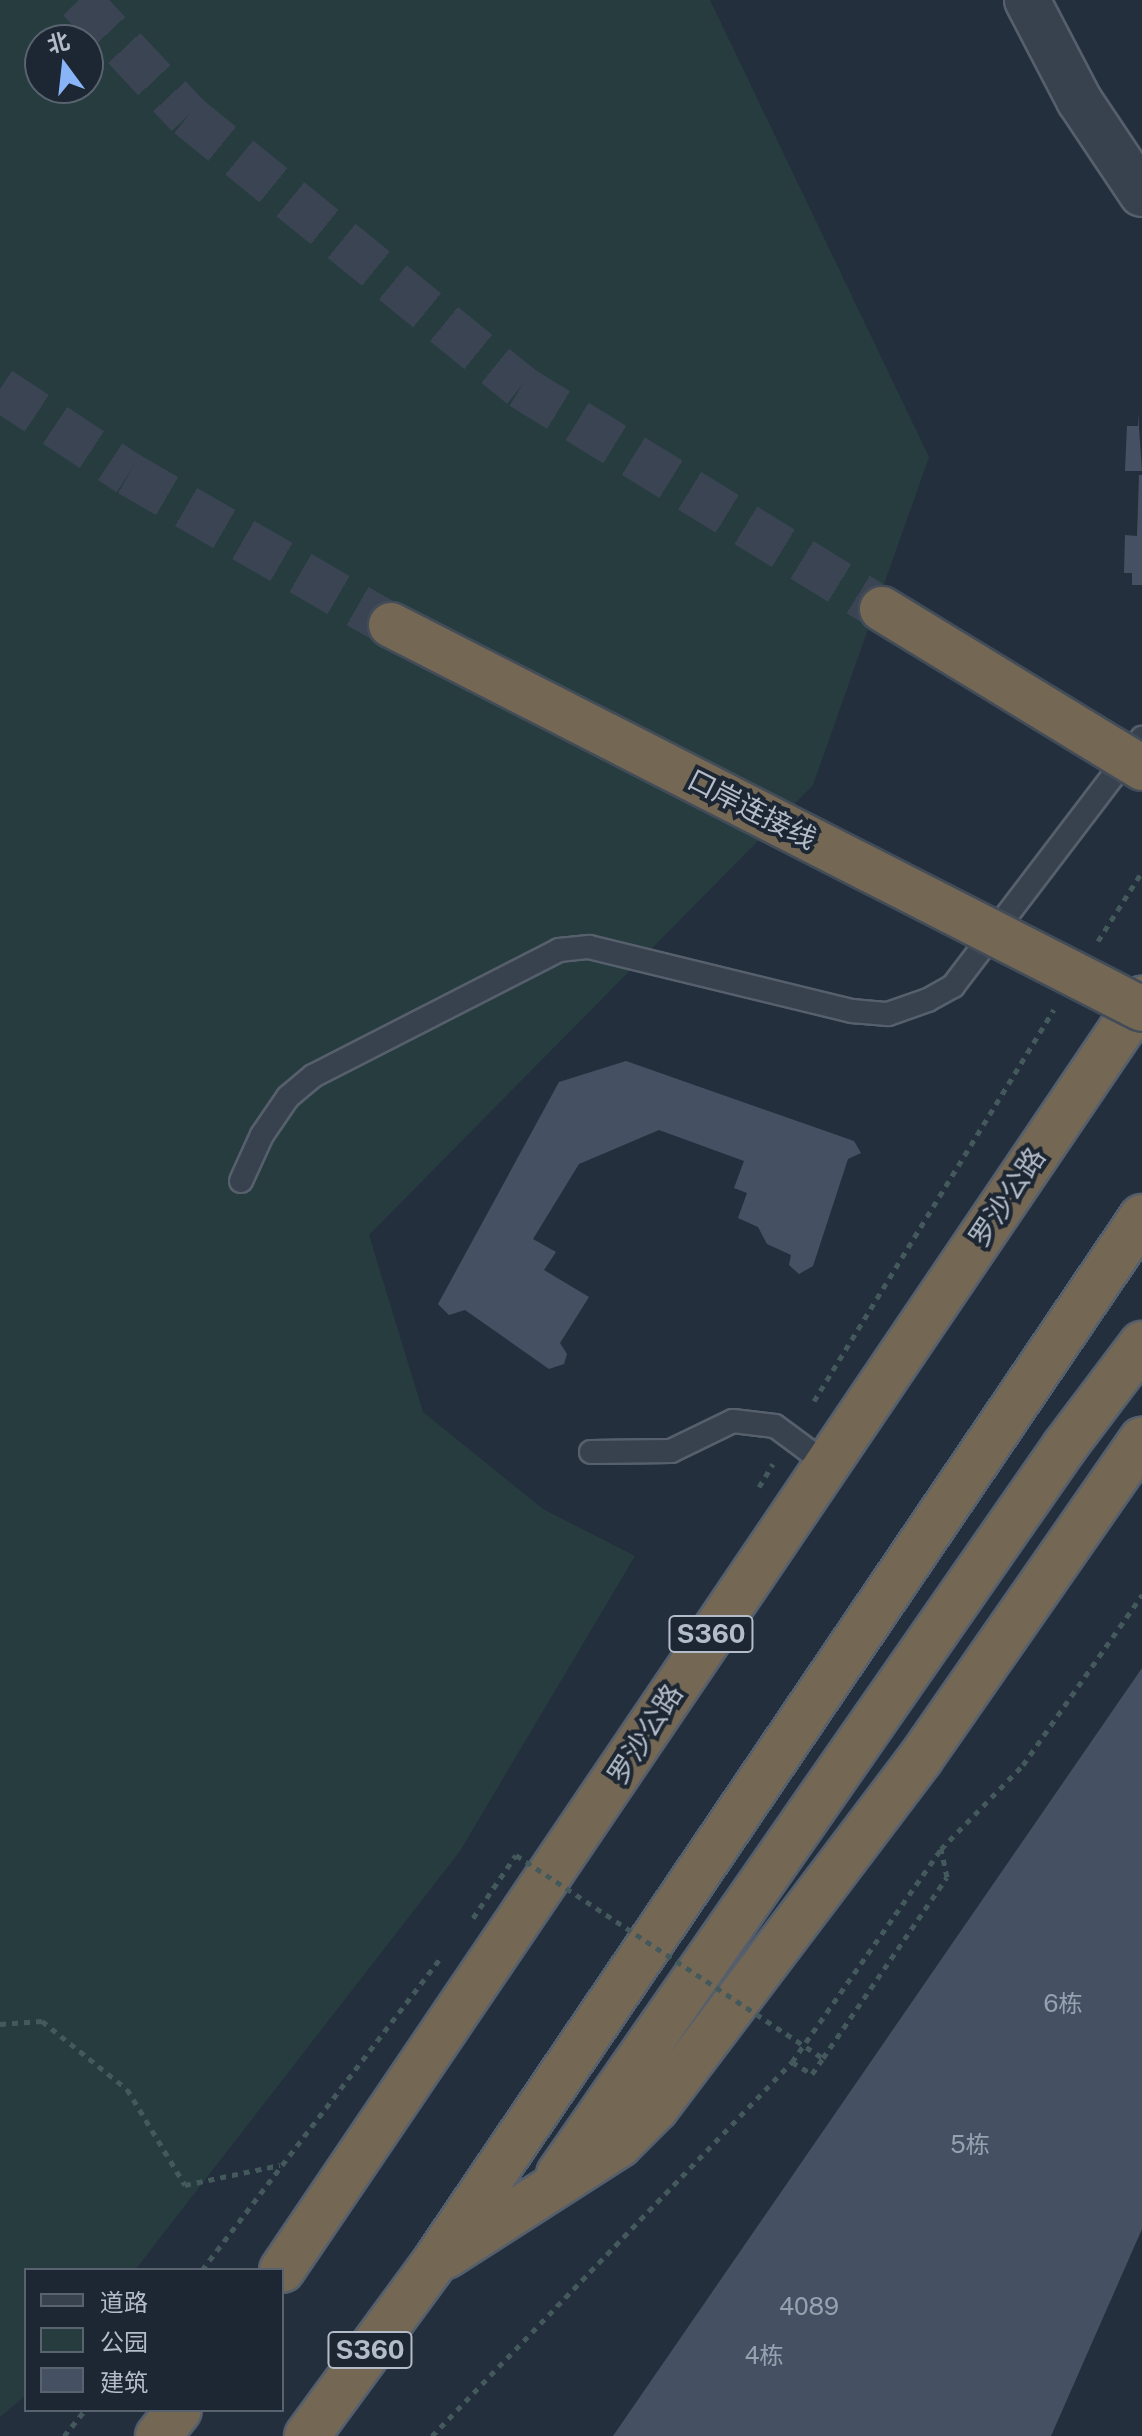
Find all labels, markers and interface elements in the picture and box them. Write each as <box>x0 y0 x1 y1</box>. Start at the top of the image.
north arrow <box>24 24 104 104</box>
text: 北 <box>44 27 72 58</box>
street label: 口岸连接线 <box>682 762 822 856</box>
street label: 罗沙公路 <box>962 1141 1052 1253</box>
road number: S360 <box>667 1612 755 1656</box>
street label: 罗沙公路 <box>600 1678 690 1790</box>
house number: 6栋 <box>1044 1990 1082 2018</box>
house number: 5栋 <box>950 2131 990 2159</box>
legend <box>24 2268 284 2412</box>
text: 道路 <box>100 2288 148 2316</box>
house number: 4089 <box>779 2293 839 2321</box>
text: 公园 <box>100 2328 148 2356</box>
road number: S360 <box>326 2328 414 2372</box>
house number: 4栋 <box>744 2342 784 2370</box>
text: 建筑 <box>100 2368 148 2396</box>

